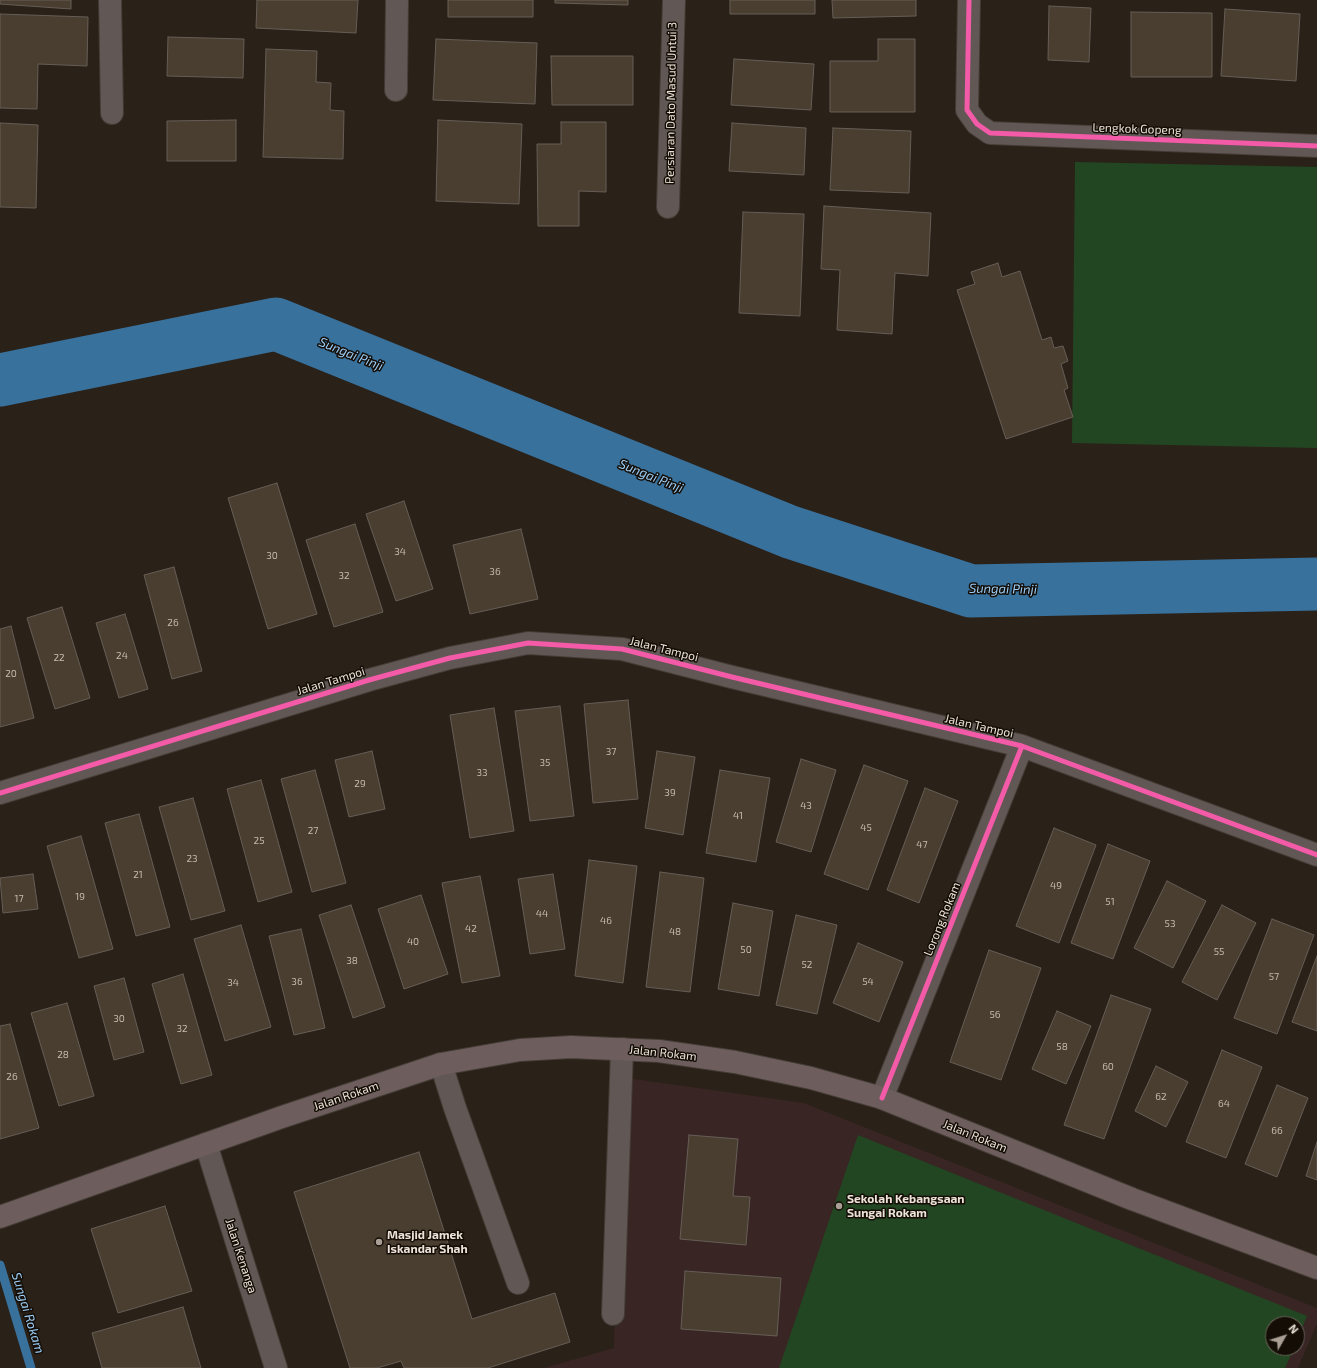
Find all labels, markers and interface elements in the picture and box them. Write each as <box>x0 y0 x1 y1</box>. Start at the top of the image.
street label: Persiaran Dato Masud Untui 3 <box>662 22 680 184</box>
street label: Lengkok Gopeng <box>1092 120 1182 138</box>
water label: Sungai Pinji <box>317 334 385 374</box>
water label: Sungai Pinji <box>617 456 685 496</box>
house number: 34 <box>394 546 406 558</box>
house number: 30 <box>266 550 278 562</box>
house number: 36 <box>489 566 501 578</box>
house number: 32 <box>338 570 350 582</box>
water label: Sungai Pinji <box>969 581 1037 597</box>
house number: 26 <box>167 617 179 629</box>
street label: Jalan Tampoi <box>628 634 700 664</box>
house number: 24 <box>116 650 128 662</box>
house number: 22 <box>53 652 65 664</box>
street label: Jalan Tampoi <box>295 664 367 698</box>
house number: 20 <box>5 668 17 680</box>
street label: Jalan Tampoi <box>943 711 1015 741</box>
house number: 37 <box>606 746 616 758</box>
house number: 35 <box>540 757 550 769</box>
house number: 33 <box>476 767 488 779</box>
house number: 29 <box>354 778 366 790</box>
house number: 39 <box>664 787 676 799</box>
house number: 43 <box>800 800 812 812</box>
house number: 41 <box>733 810 743 822</box>
house number: 45 <box>860 822 872 834</box>
house number: 27 <box>308 825 318 837</box>
house number: 25 <box>254 835 264 847</box>
house number: 47 <box>916 839 928 851</box>
house number: 23 <box>186 853 198 865</box>
house number: 21 <box>133 869 143 881</box>
street label: Lorong Rokam <box>921 880 963 958</box>
house number: 49 <box>1050 880 1062 892</box>
house number: 19 <box>75 891 85 903</box>
house number: 17 <box>14 893 24 905</box>
house number: 51 <box>1105 896 1115 908</box>
house number: 44 <box>536 908 548 920</box>
house number: 46 <box>600 915 612 927</box>
house number: 53 <box>1165 918 1175 930</box>
house number: 42 <box>465 923 477 935</box>
house number: 48 <box>669 926 681 938</box>
house number: 40 <box>407 936 419 948</box>
house number: 50 <box>740 944 752 956</box>
house number: 55 <box>1214 946 1224 958</box>
house number: 38 <box>346 955 358 967</box>
house number: 52 <box>802 959 812 971</box>
house number: 57 <box>1269 971 1279 983</box>
house number: 36 <box>291 976 303 988</box>
house number: 54 <box>862 976 874 988</box>
house number: 34 <box>227 977 239 989</box>
house number: 56 <box>989 1009 1001 1021</box>
house number: 30 <box>113 1013 125 1025</box>
house number: 32 <box>176 1023 188 1035</box>
house number: 58 <box>1056 1041 1068 1053</box>
street label: Jalan Rokam <box>629 1042 697 1064</box>
house number: 28 <box>57 1049 69 1061</box>
house number: 60 <box>1102 1061 1114 1073</box>
house number: 26 <box>6 1071 18 1083</box>
street label: Jalan Rokam <box>312 1078 380 1114</box>
house number: 62 <box>1155 1091 1167 1103</box>
house number: 64 <box>1218 1098 1230 1110</box>
street label: Jalan Rokam <box>941 1117 1009 1155</box>
house number: 66 <box>1271 1125 1283 1137</box>
place label: Sekolah Kebangsaan Sungai Rokam <box>847 1192 965 1220</box>
marker: Sekolah Kebangsaan Sungai Rokam <box>834 1201 844 1211</box>
street label: Jalan Kenanga <box>222 1217 260 1295</box>
place label: Masjid Jamek Iskandar Shah <box>387 1228 468 1256</box>
marker: Masjid Jamek Iskandar Shah <box>374 1237 384 1247</box>
water label: Sungai Rokam <box>8 1271 48 1355</box>
north arrow <box>1265 1316 1305 1356</box>
text: N <box>1286 1322 1301 1336</box>

